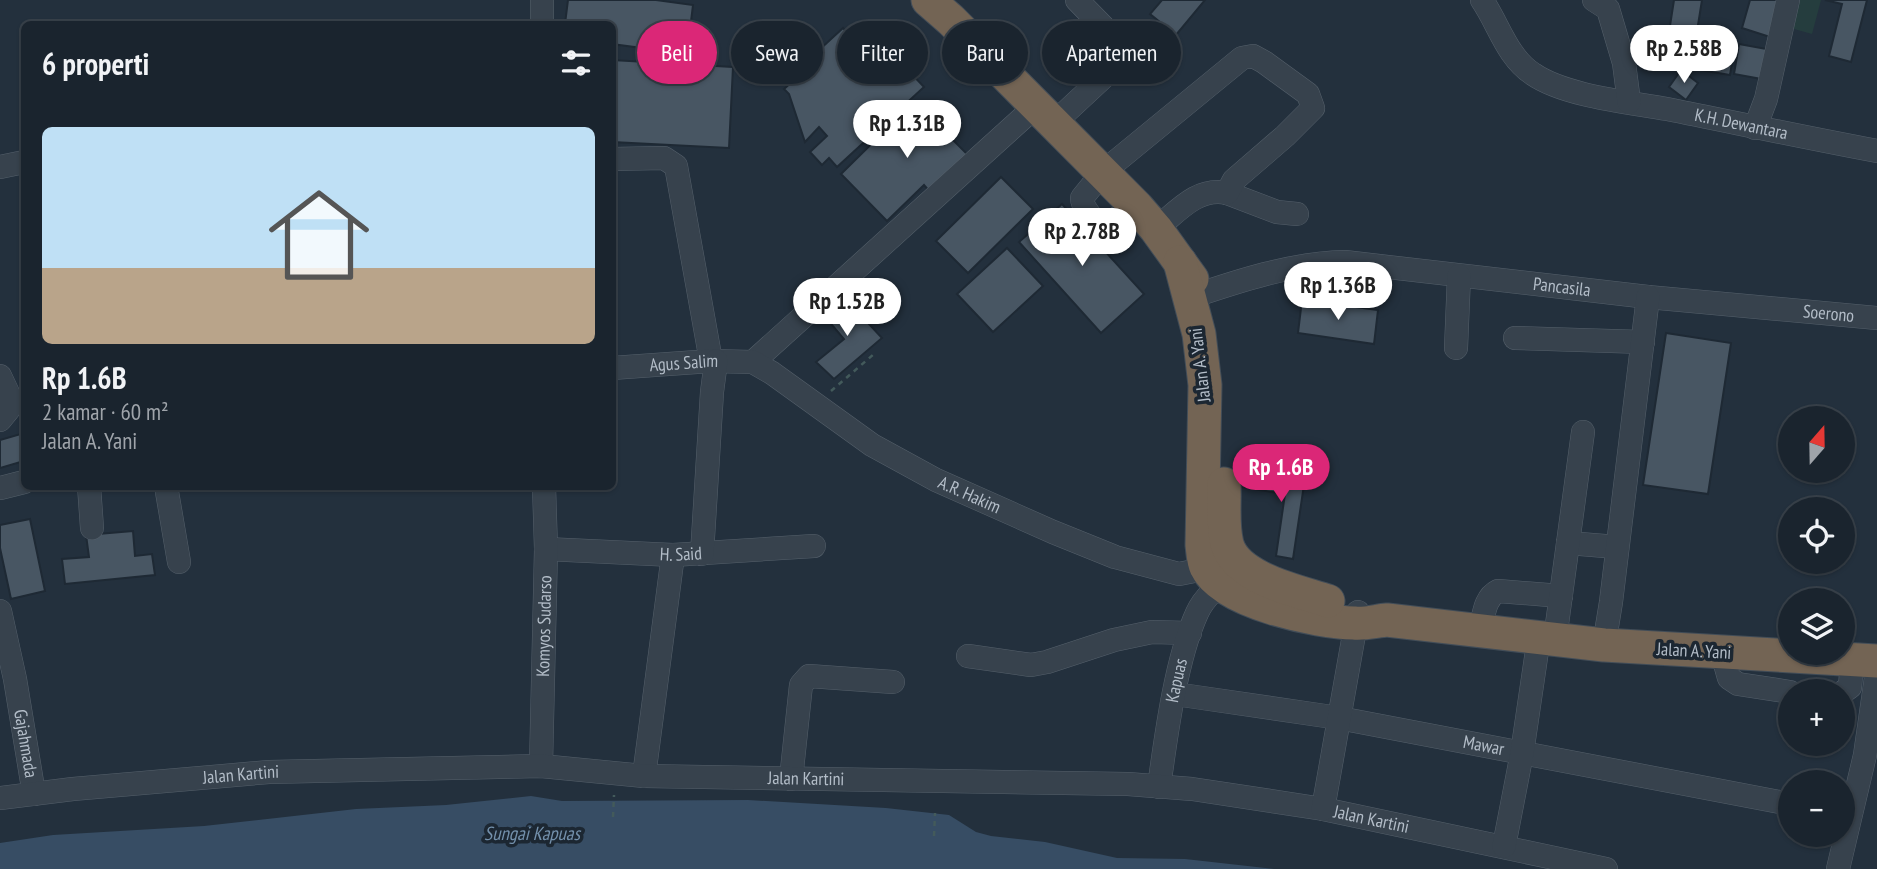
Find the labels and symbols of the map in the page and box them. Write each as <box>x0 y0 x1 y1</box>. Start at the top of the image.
pin: Rp 2.58B <box>1612 25 1756 85</box>
pin: Rp 1.31B <box>835 100 979 160</box>
street label: K.H. Dewantara <box>1693 103 1790 144</box>
pin: Rp 2.78B <box>1010 208 1154 268</box>
pin: Rp 1.36B <box>1266 262 1410 322</box>
street label: Pancasila <box>1532 272 1592 301</box>
pin: Rp 1.52B <box>775 278 919 338</box>
street label: Soerono <box>1802 299 1855 327</box>
street label: Jalan A. Yani <box>1184 327 1216 404</box>
street label: Agus Salim <box>649 349 718 376</box>
north arrow <box>1778 406 1855 483</box>
pin: Rp 1.6B <box>1216 444 1346 504</box>
street label: A.R. Hakim <box>935 470 1005 518</box>
street label: H. Said <box>659 541 703 566</box>
street label: Komyos Sudarso <box>531 575 556 677</box>
street label: Jalan A. Yani <box>1655 637 1732 664</box>
street label: Kapuas <box>1160 656 1192 704</box>
street label: Gajahmada <box>9 708 43 779</box>
street label: Mawar <box>1461 730 1506 760</box>
street label: Jalan Kartini <box>201 760 279 789</box>
street label: Jalan Kartini <box>767 766 845 790</box>
street label: Jalan Kartini <box>1331 799 1411 838</box>
water label: Sungai Kapuas <box>484 821 581 845</box>

